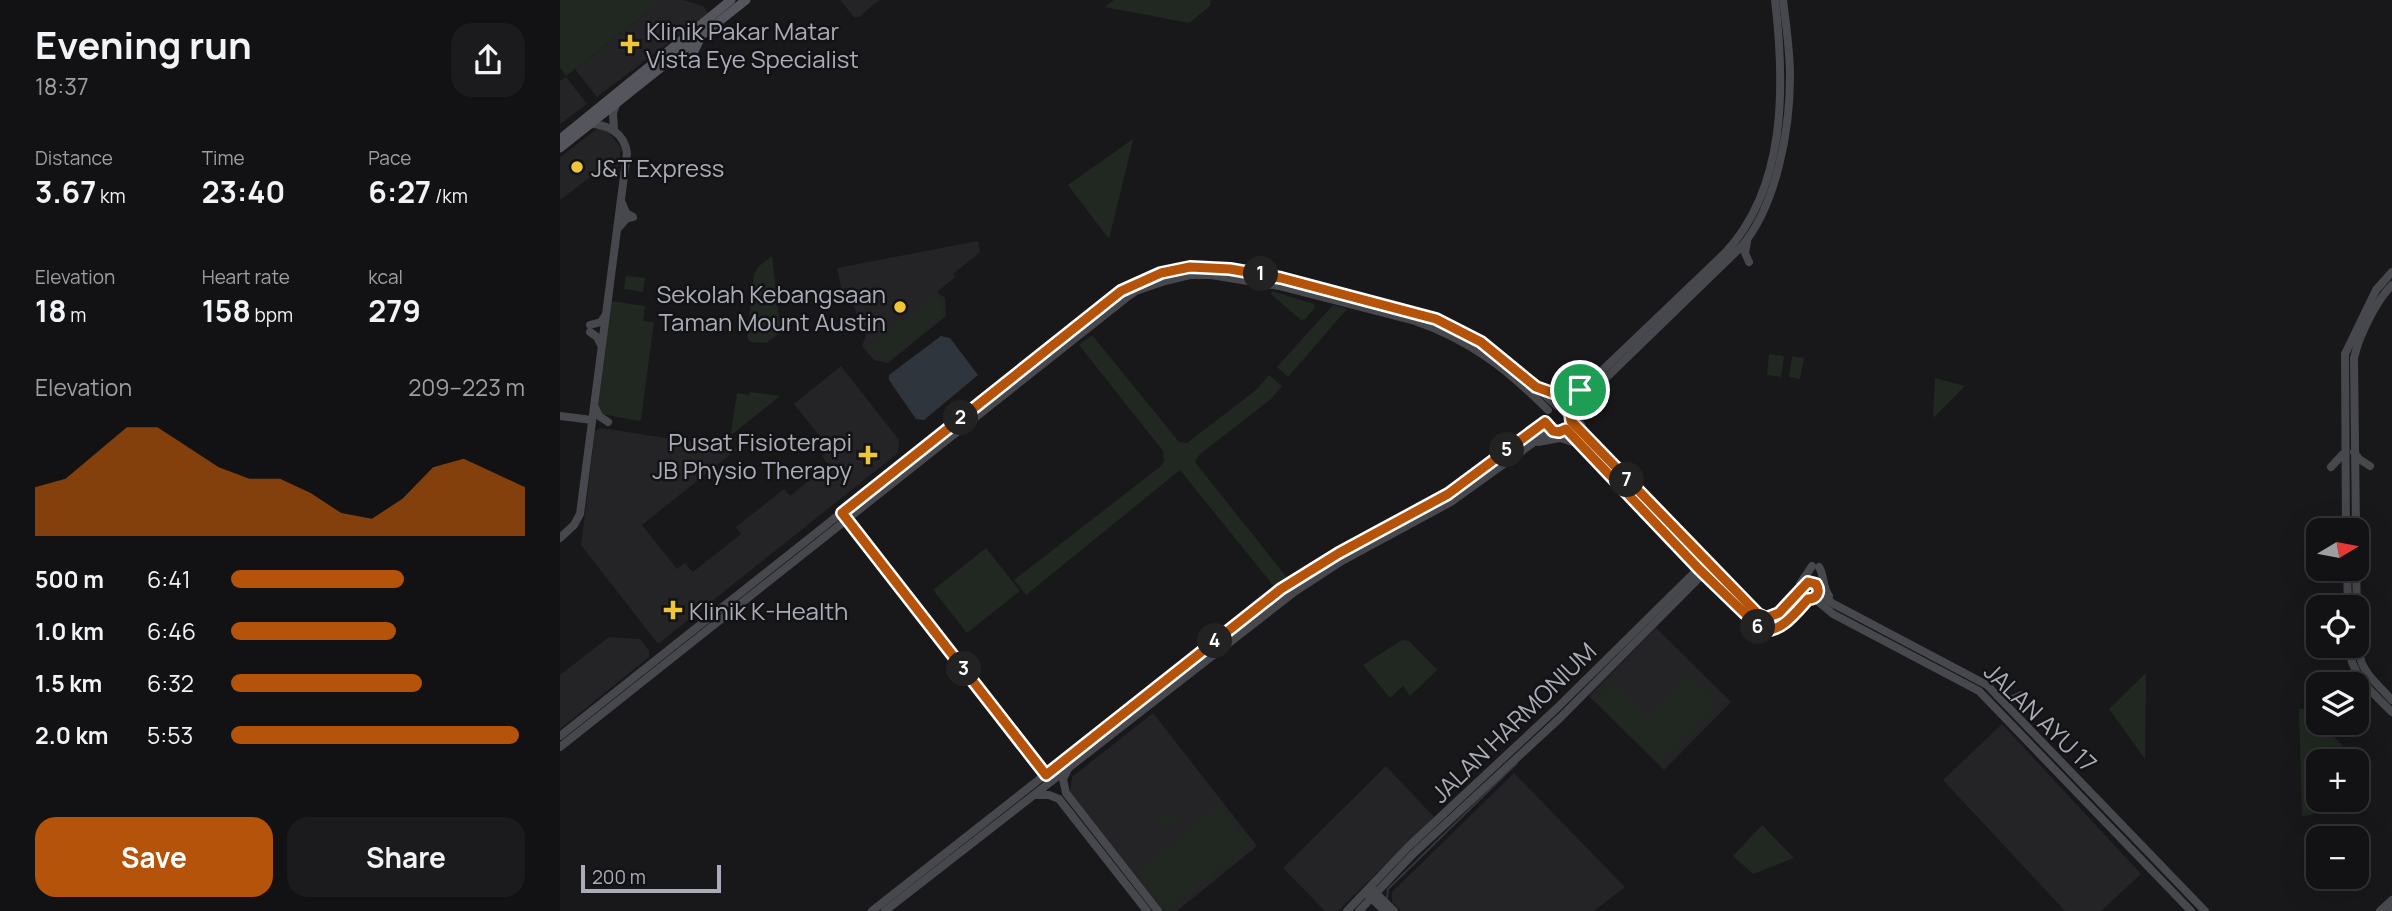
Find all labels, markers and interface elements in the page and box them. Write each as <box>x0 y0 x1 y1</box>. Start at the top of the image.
place label: Klinik Pakar Matar Vista Eye Specialist <box>646 14 859 75</box>
text: Evening run <box>35 18 252 70</box>
button: share <box>451 23 525 97</box>
marker: Klinik Pakar Matar Vista Eye Specialist <box>620 34 640 54</box>
text: 18:37 <box>35 70 88 102</box>
text: Distance <box>35 145 113 171</box>
text: Time <box>202 145 245 171</box>
text: Pace <box>368 145 411 171</box>
place label: J&T Express <box>591 151 724 184</box>
marker: J&T Express <box>569 159 585 175</box>
text: 3.67 <box>35 171 96 212</box>
text: 23:40 <box>202 171 285 212</box>
text: 6:27 <box>368 171 431 212</box>
text: km <box>96 183 126 209</box>
text: /km <box>431 183 468 209</box>
pin: 1 <box>1244 256 1278 292</box>
text: 1 <box>1256 260 1265 286</box>
text: Elevation <box>35 264 115 290</box>
text: Heart rate <box>202 264 290 290</box>
text: kcal <box>368 264 403 290</box>
place label: Sekolah Kebangsaan Taman Mount Austin <box>656 277 886 338</box>
text: 18 <box>35 290 67 331</box>
text: 158 <box>202 290 251 331</box>
text: 279 <box>368 290 421 331</box>
marker: Sekolah Kebangsaan Taman Mount Austin <box>892 299 908 315</box>
text: m <box>67 302 86 328</box>
text: bpm <box>251 302 293 328</box>
pin <box>1550 360 1610 420</box>
text: Elevation <box>35 371 132 403</box>
text: 209–223 m <box>408 371 525 403</box>
icon: arrive <box>1561 371 1599 409</box>
pin: 2 <box>944 400 978 436</box>
text: 2 <box>955 404 966 430</box>
place label: Pusat Fisioterapi JB Physio Therapy <box>652 425 852 486</box>
pin: 5 <box>1490 433 1524 468</box>
text: 5 <box>1501 436 1512 462</box>
marker: Pusat Fisioterapi JB Physio Therapy <box>858 445 878 465</box>
pin: 7 <box>1610 462 1644 498</box>
text: 7 <box>1621 466 1632 492</box>
north arrow <box>2306 518 2370 581</box>
map controls <box>2306 518 2369 889</box>
text: 500 m <box>35 563 104 595</box>
text: 6:41 <box>147 563 191 595</box>
place label: Klinik K-Health <box>689 594 848 627</box>
button: locate <box>2306 595 2369 658</box>
marker: Klinik K-Health <box>663 600 683 620</box>
pin: 6 <box>1740 610 1776 644</box>
text: 6 <box>1752 613 1763 639</box>
text: 1.0 km <box>35 615 104 647</box>
text: 6:46 <box>147 615 196 647</box>
pin: 4 <box>1198 624 1232 658</box>
text: 4 <box>1209 627 1220 653</box>
street label: JALAN HARMONIUM <box>1423 634 1603 810</box>
pin: 3 <box>946 652 982 686</box>
text: 3 <box>958 655 969 681</box>
street label: JALAN AYU 17 <box>1977 655 2105 779</box>
text: 1.5 km <box>35 667 102 699</box>
text: 6:32 <box>147 667 194 699</box>
button: layers <box>2306 672 2369 735</box>
text: 2.0 km <box>35 719 108 751</box>
text: 5:53 <box>147 719 193 751</box>
button: + <box>2306 749 2369 812</box>
button: Save <box>35 817 273 897</box>
button: Share <box>287 817 525 897</box>
button: − <box>2306 826 2369 889</box>
scale bar <box>581 862 721 894</box>
text: 200 m <box>592 864 646 890</box>

